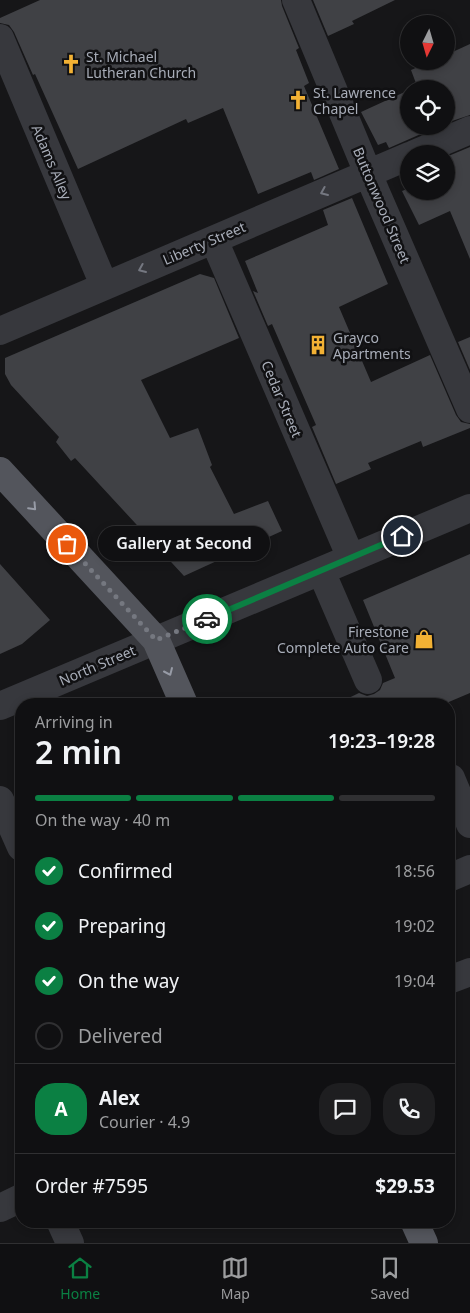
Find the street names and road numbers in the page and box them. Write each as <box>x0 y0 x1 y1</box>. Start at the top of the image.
street label: Adams Alley <box>28 122 77 203</box>
street label: Buttonwood Street <box>349 144 415 266</box>
street label: Liberty Street <box>160 217 248 269</box>
street label: Cedar Street <box>257 358 307 440</box>
street label: North Street <box>56 640 138 690</box>

